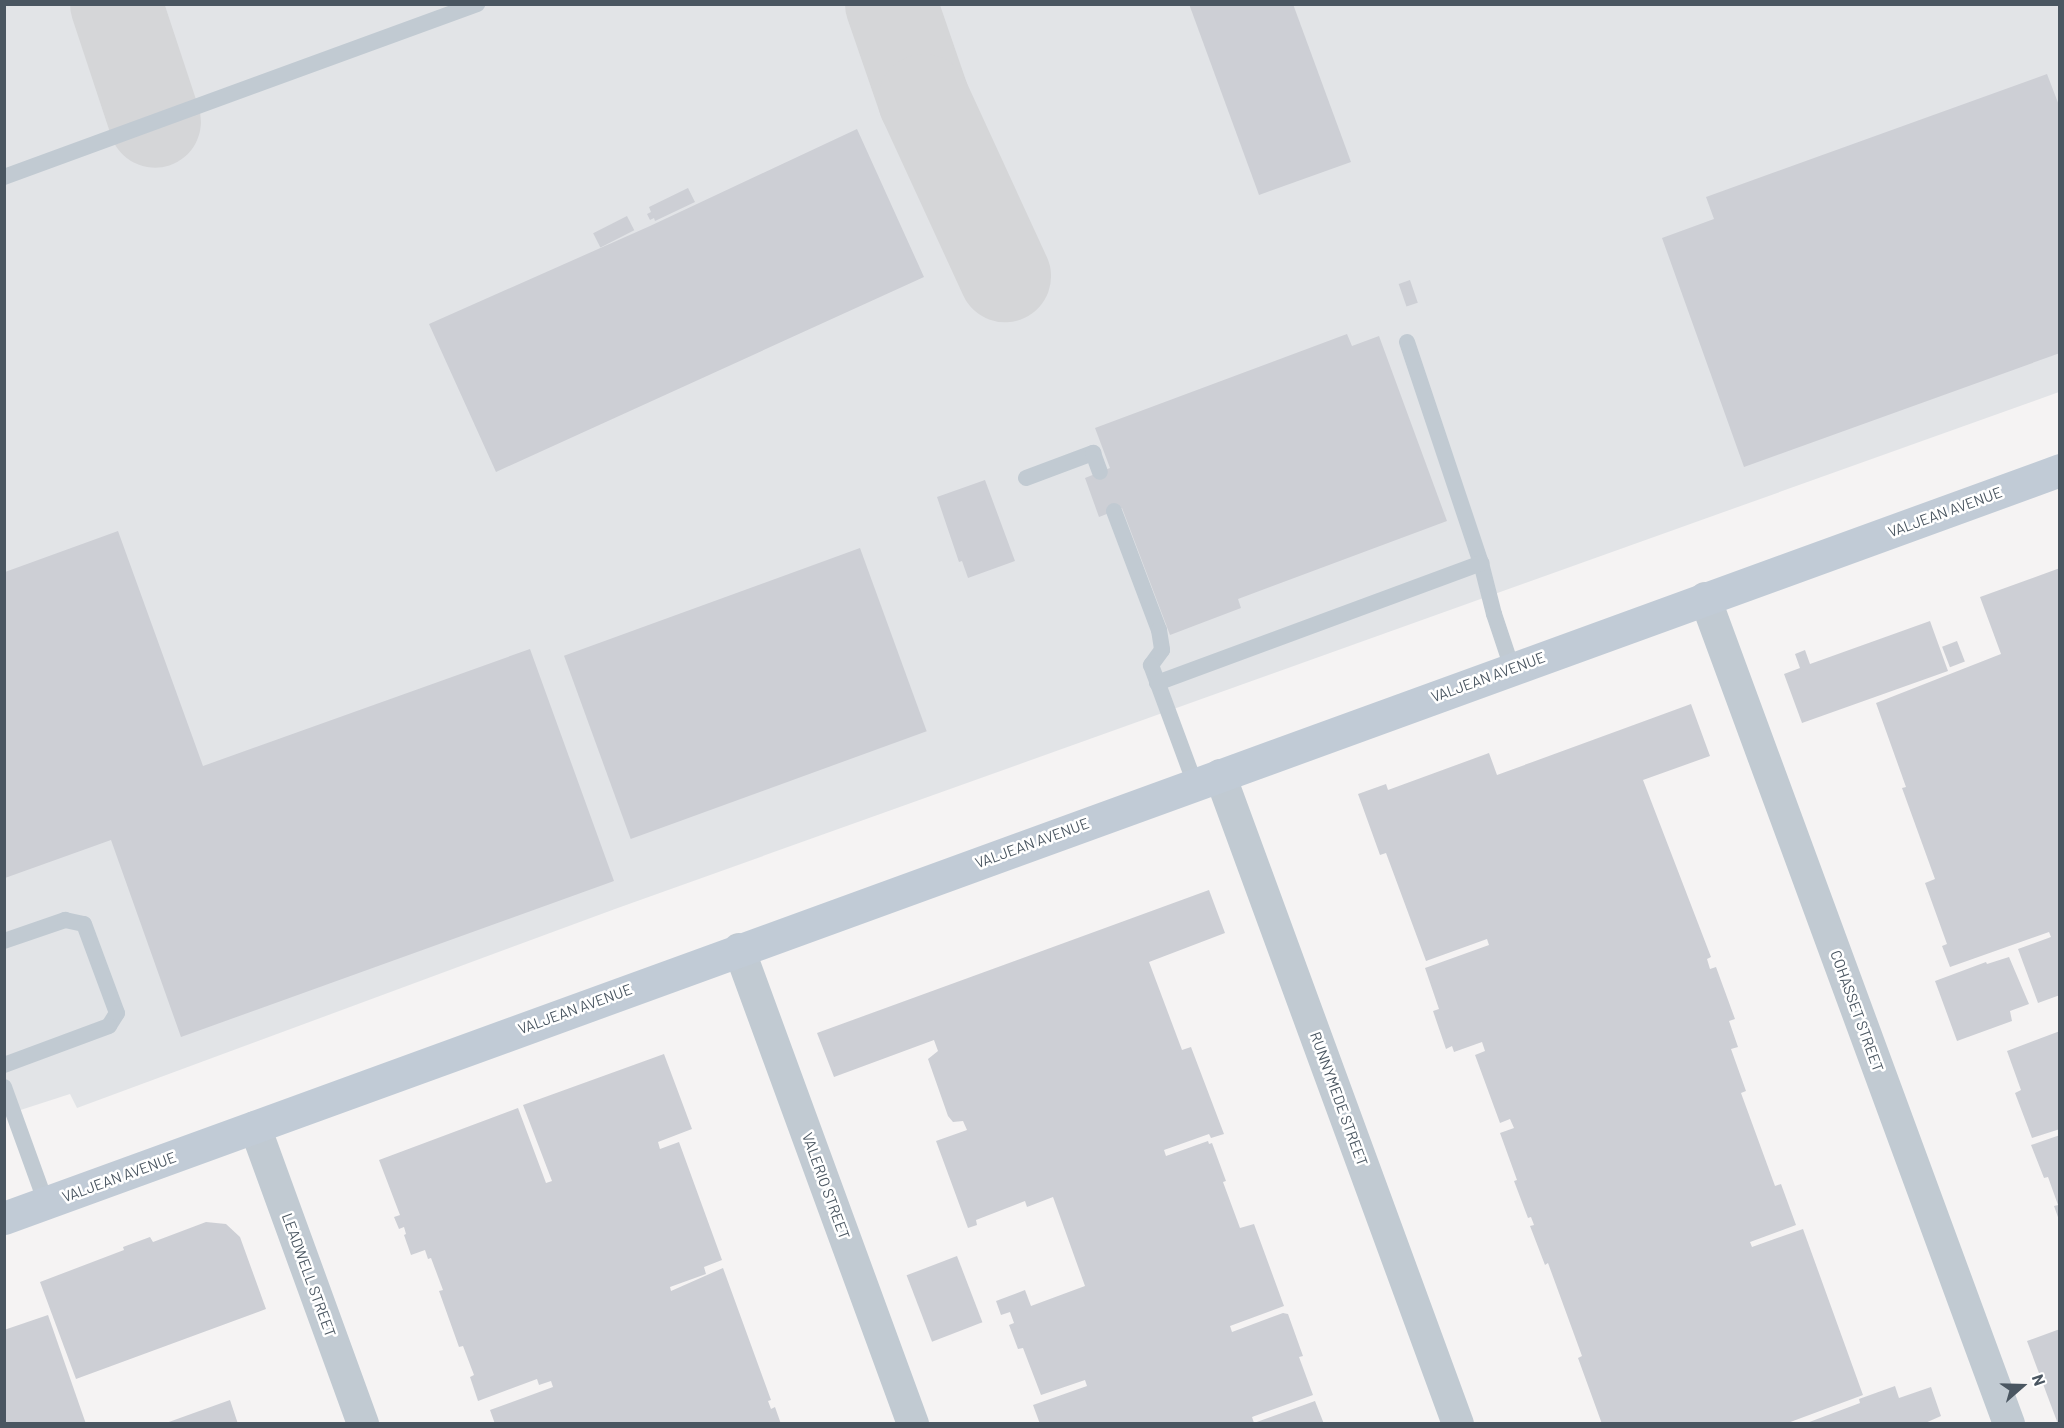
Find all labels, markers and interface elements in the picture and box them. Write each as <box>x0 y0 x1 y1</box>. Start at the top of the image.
street label: VALJEAN AVENUE <box>1886 483 2004 541</box>
street label: VALJEAN AVENUE <box>1429 648 1547 706</box>
street label: VALJEAN AVENUE <box>973 814 1091 872</box>
street label: COHASSET STREET <box>1827 948 1887 1074</box>
street label: VALJEAN AVENUE <box>516 980 634 1038</box>
street label: RUNNYMEDE STREET <box>1306 1029 1372 1169</box>
street label: VALERIO STREET <box>798 1130 854 1242</box>
street label: VALJEAN AVENUE <box>60 1148 178 1206</box>
street label: LEADWELL STREET <box>278 1211 340 1339</box>
north arrow <box>1992 1356 2052 1416</box>
text: N <box>2029 1371 2050 1388</box>

